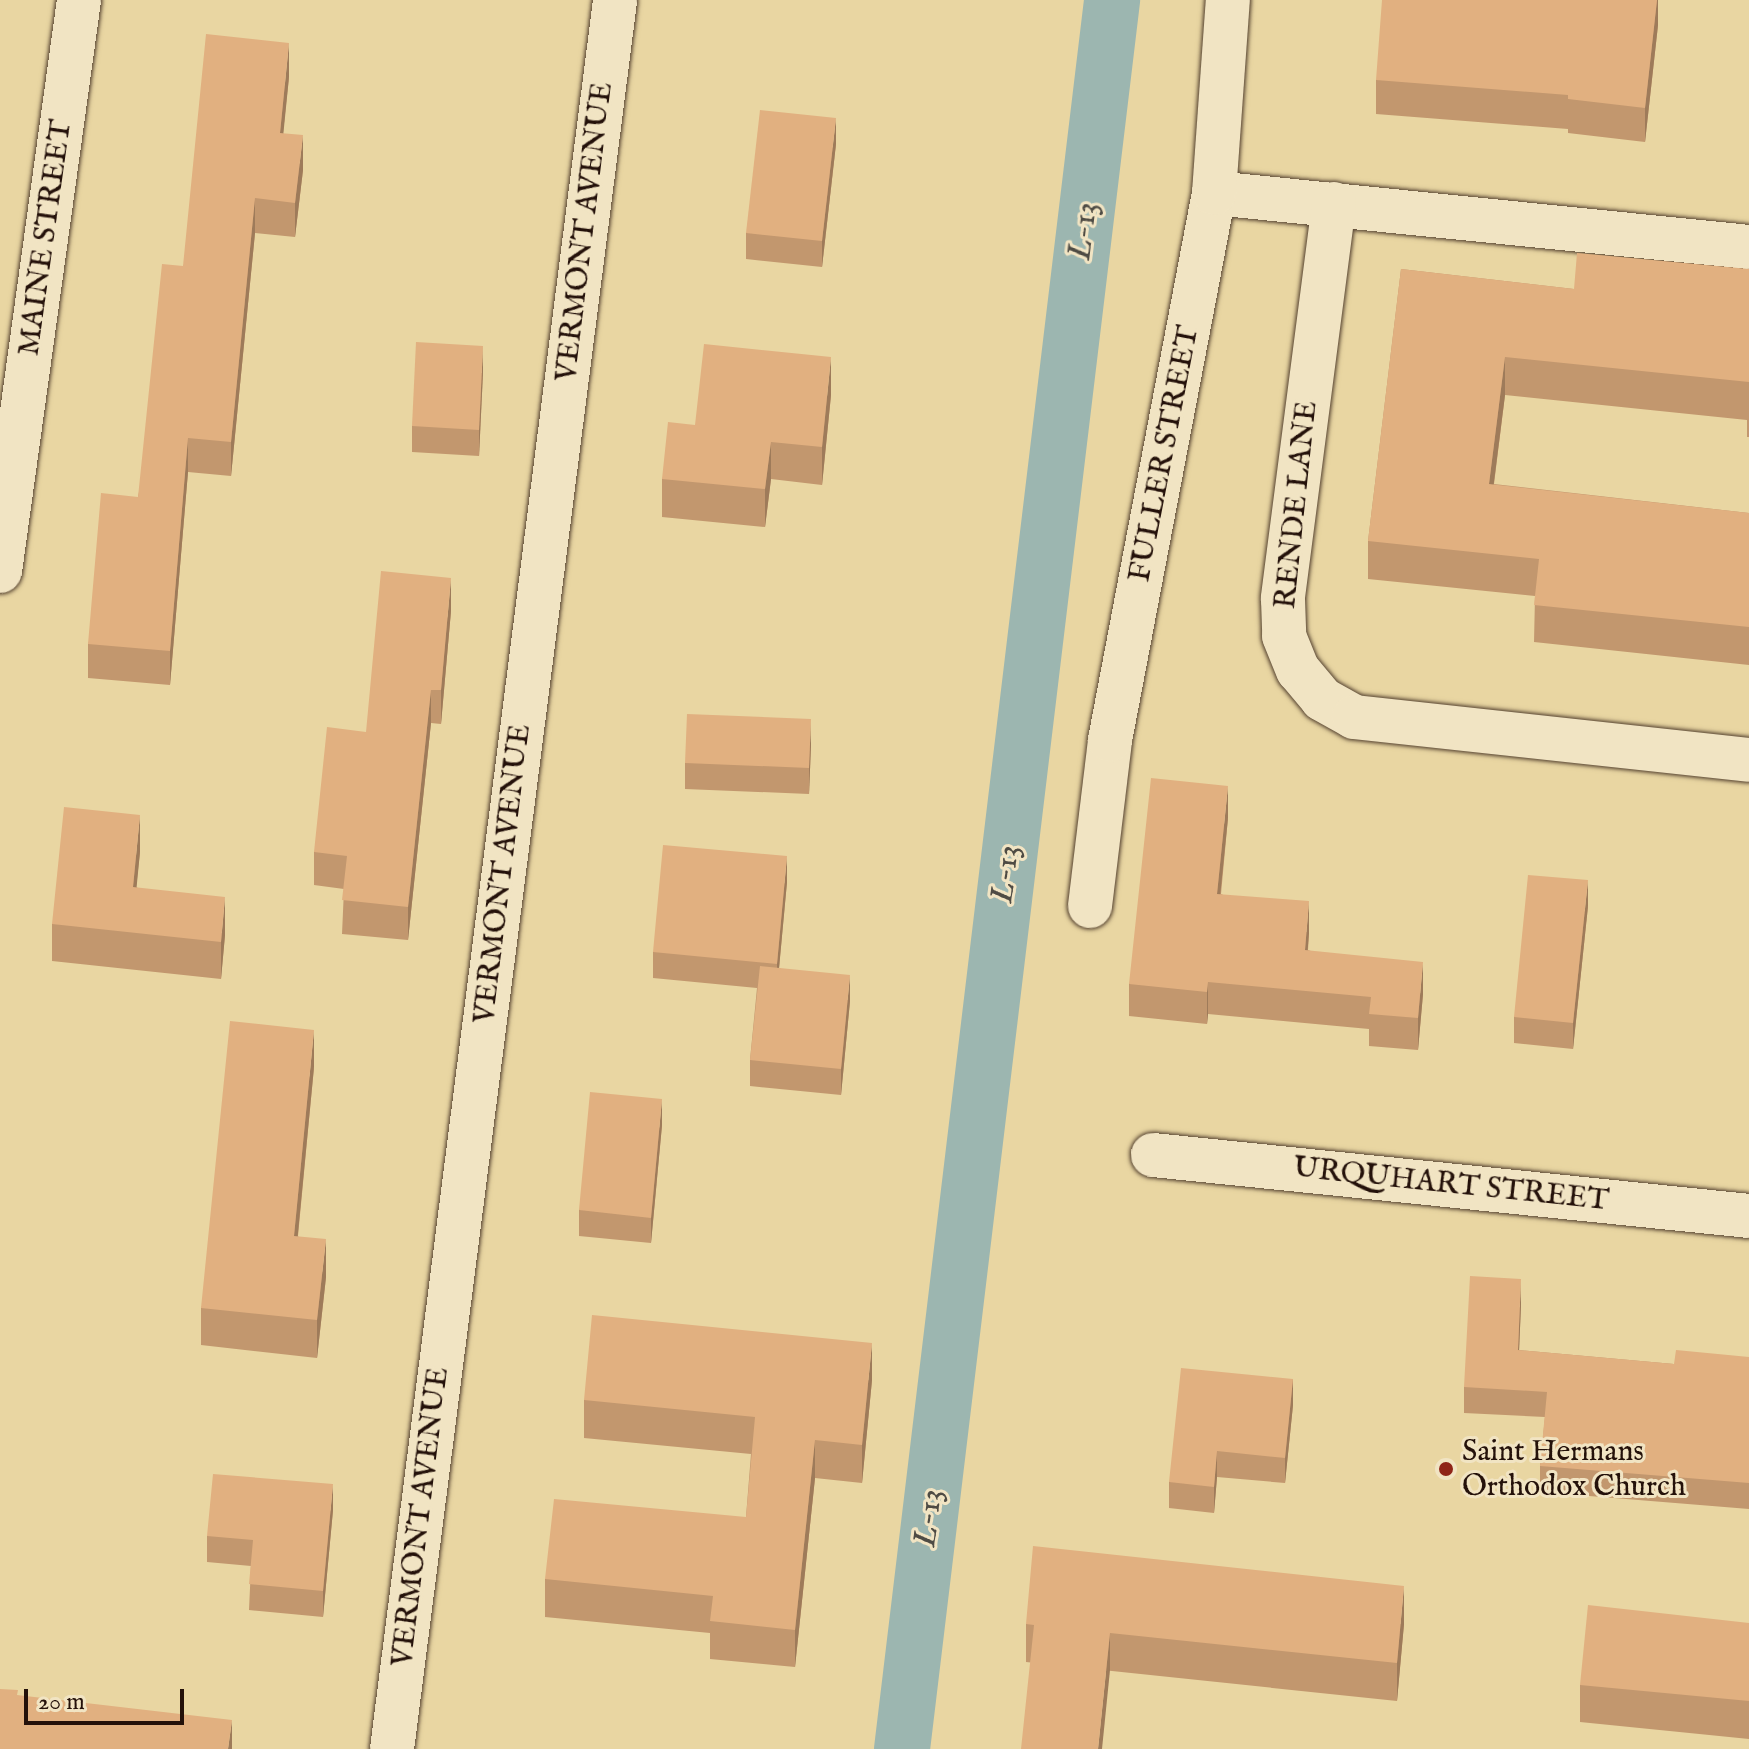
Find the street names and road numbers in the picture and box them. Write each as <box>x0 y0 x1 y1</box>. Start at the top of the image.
street label: VERMONT AVENUE <box>549 80 621 384</box>
street label: MAINE STREET <box>12 118 80 358</box>
street label: FULLER STREET <box>1122 323 1208 585</box>
street label: RENDE LANE <box>1268 399 1326 611</box>
street label: VERMONT AVENUE <box>467 722 539 1026</box>
street label: URQUHART STREET <box>1291 1151 1611 1219</box>
street label: VERMONT AVENUE <box>385 1365 457 1669</box>

